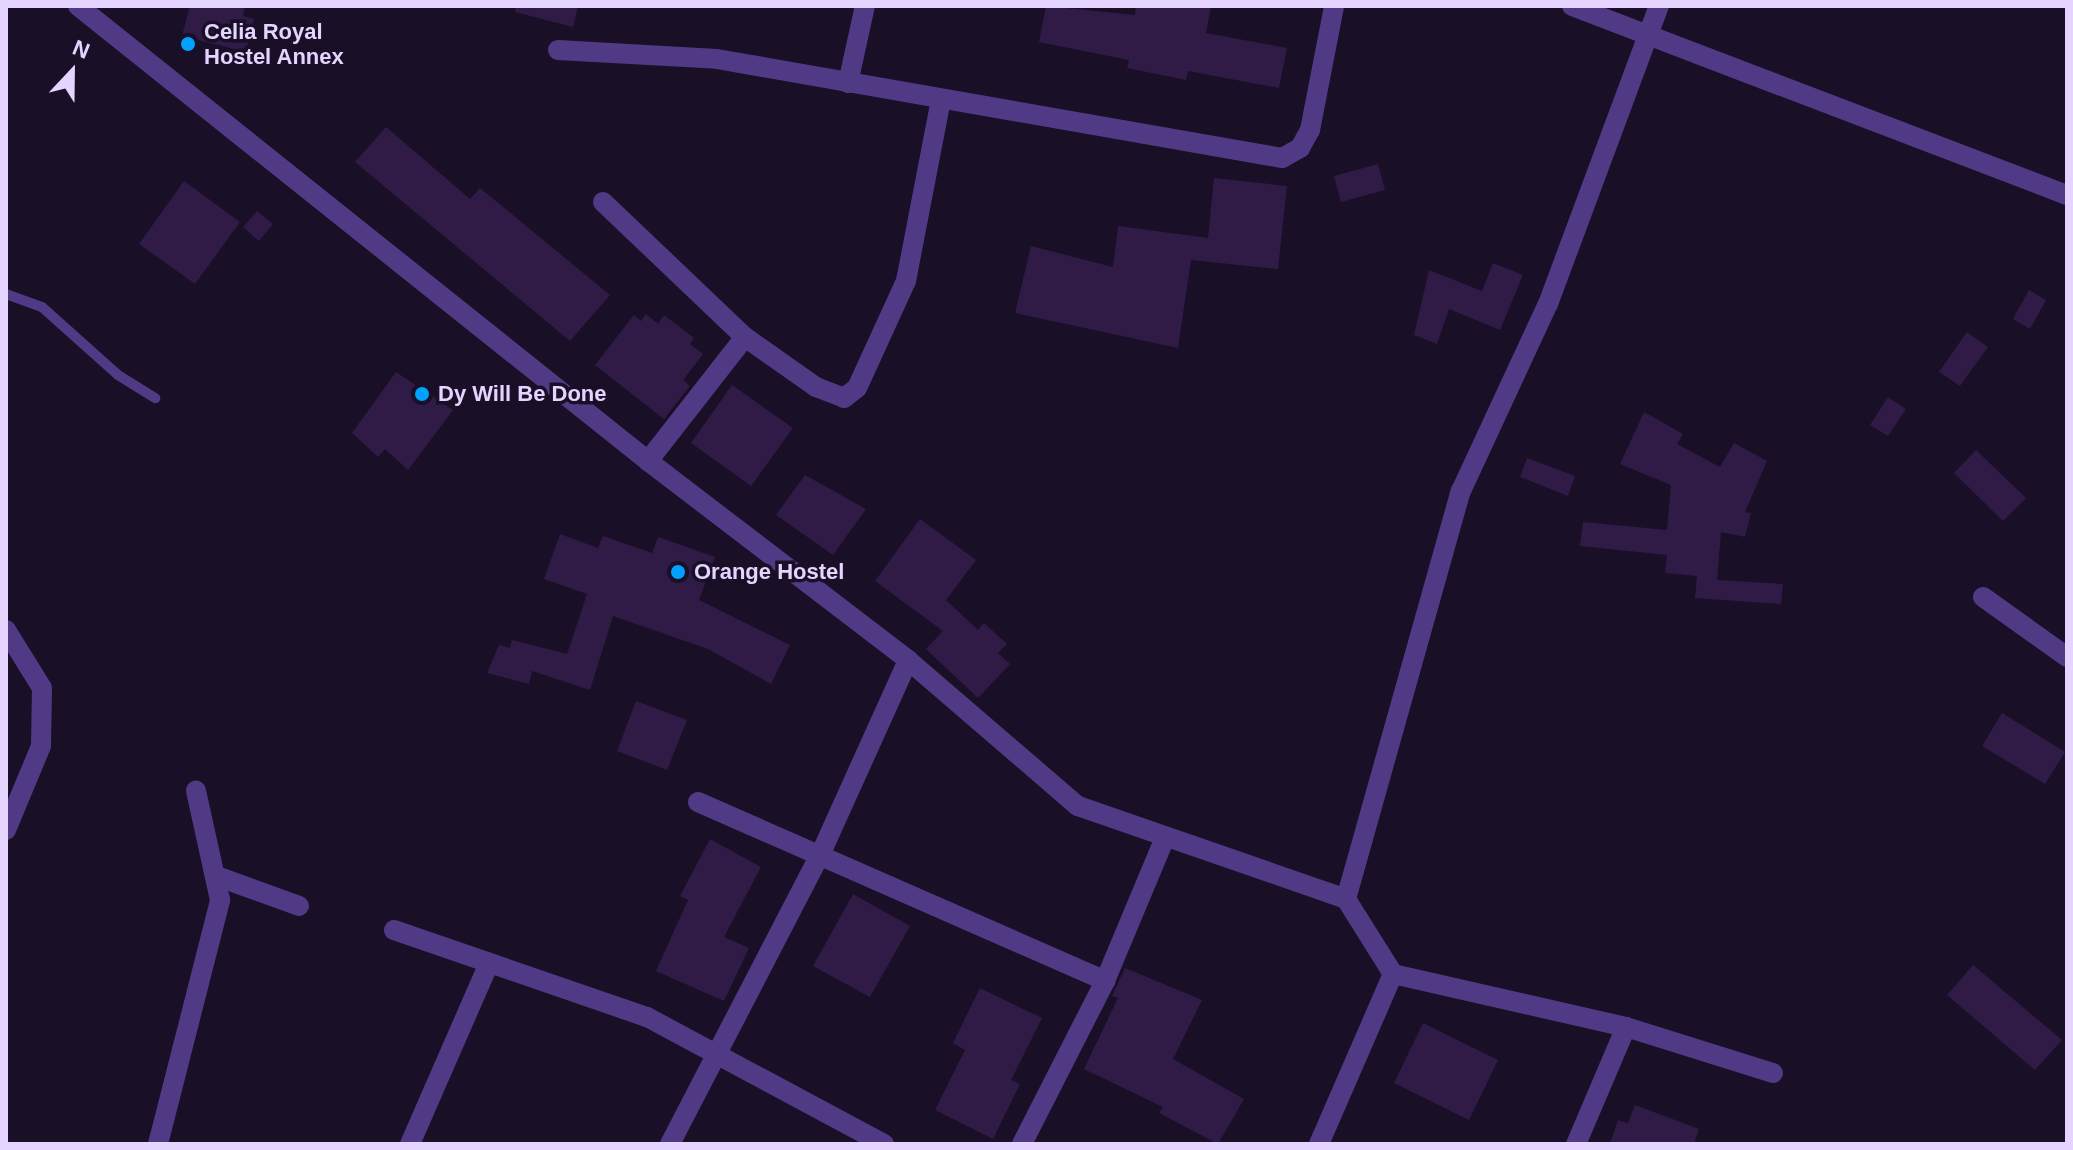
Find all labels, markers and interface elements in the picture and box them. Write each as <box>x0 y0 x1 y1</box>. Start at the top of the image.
place label: Celia Royal Hostel Annex <box>204 18 345 70</box>
north arrow <box>32 32 112 112</box>
text: N <box>69 35 93 64</box>
marker: Celia Royal Hostel Annex <box>179 35 197 53</box>
place label: Dy Will Be Done <box>438 381 606 407</box>
marker: Dy Will Be Done <box>413 385 431 403</box>
place label: Orange Hostel <box>694 559 844 585</box>
marker: Orange Hostel <box>669 563 687 581</box>

